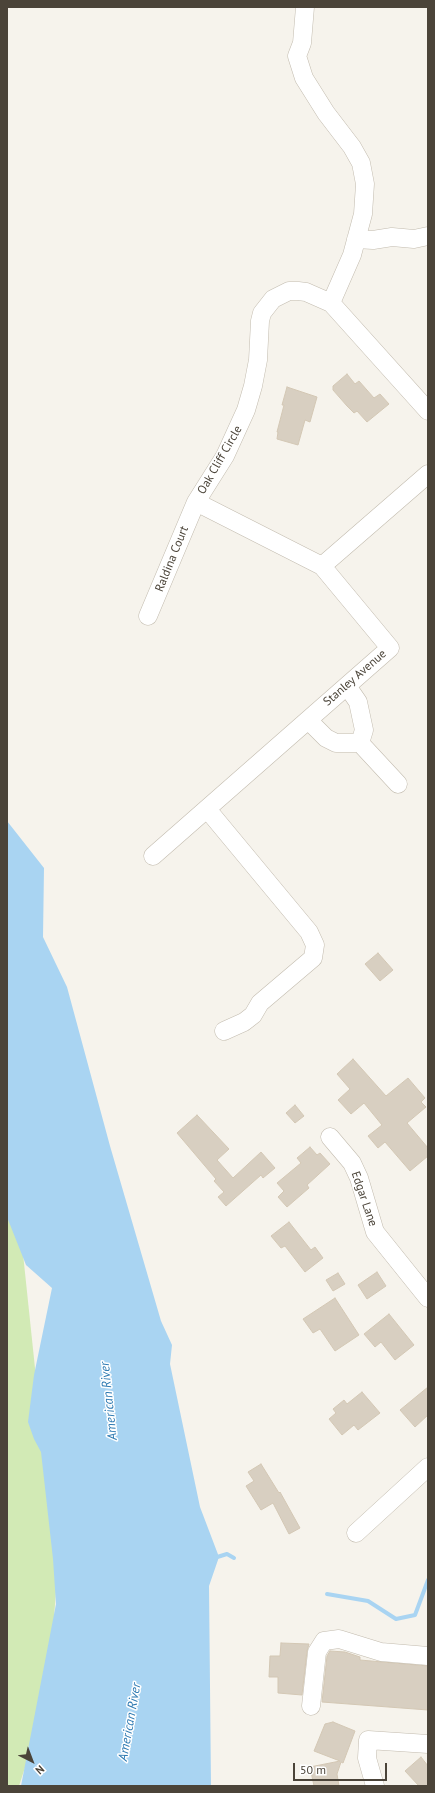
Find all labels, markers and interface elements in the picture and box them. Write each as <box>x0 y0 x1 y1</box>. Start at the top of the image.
street label: Oak Cliff Circle <box>195 423 245 497</box>
street label: Raldina Court <box>152 524 192 594</box>
street label: Stanley Avenue <box>321 647 389 709</box>
street label: Edgar Lane <box>348 1170 380 1228</box>
water label: American River <box>97 1361 121 1441</box>
water label: American River <box>115 1682 145 1762</box>
north arrow <box>12 1741 52 1781</box>
scale bar <box>295 1755 389 1781</box>
text: N <box>33 1762 47 1778</box>
text: 50 m <box>300 1762 326 1777</box>

